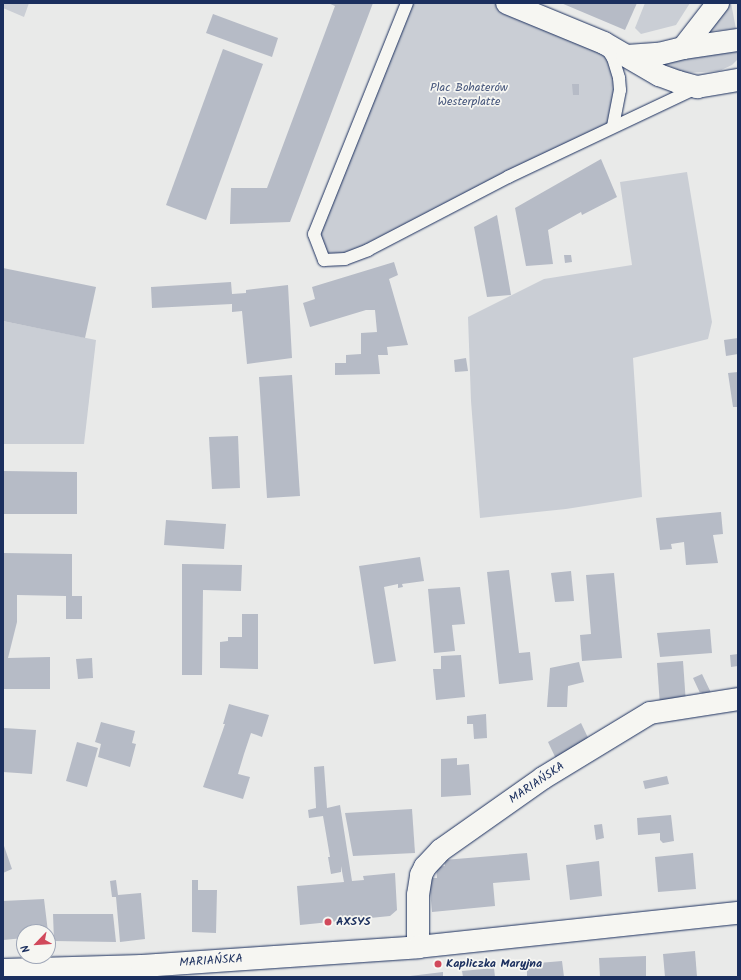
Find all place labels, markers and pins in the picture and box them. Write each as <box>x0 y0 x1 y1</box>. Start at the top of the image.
place label: AXSYS <box>336 915 371 929</box>
marker: AXSYS <box>323 917 333 927</box>
place label: Kapliczka Maryjna <box>446 957 542 971</box>
marker: Kapliczka Maryjna <box>433 959 443 969</box>

